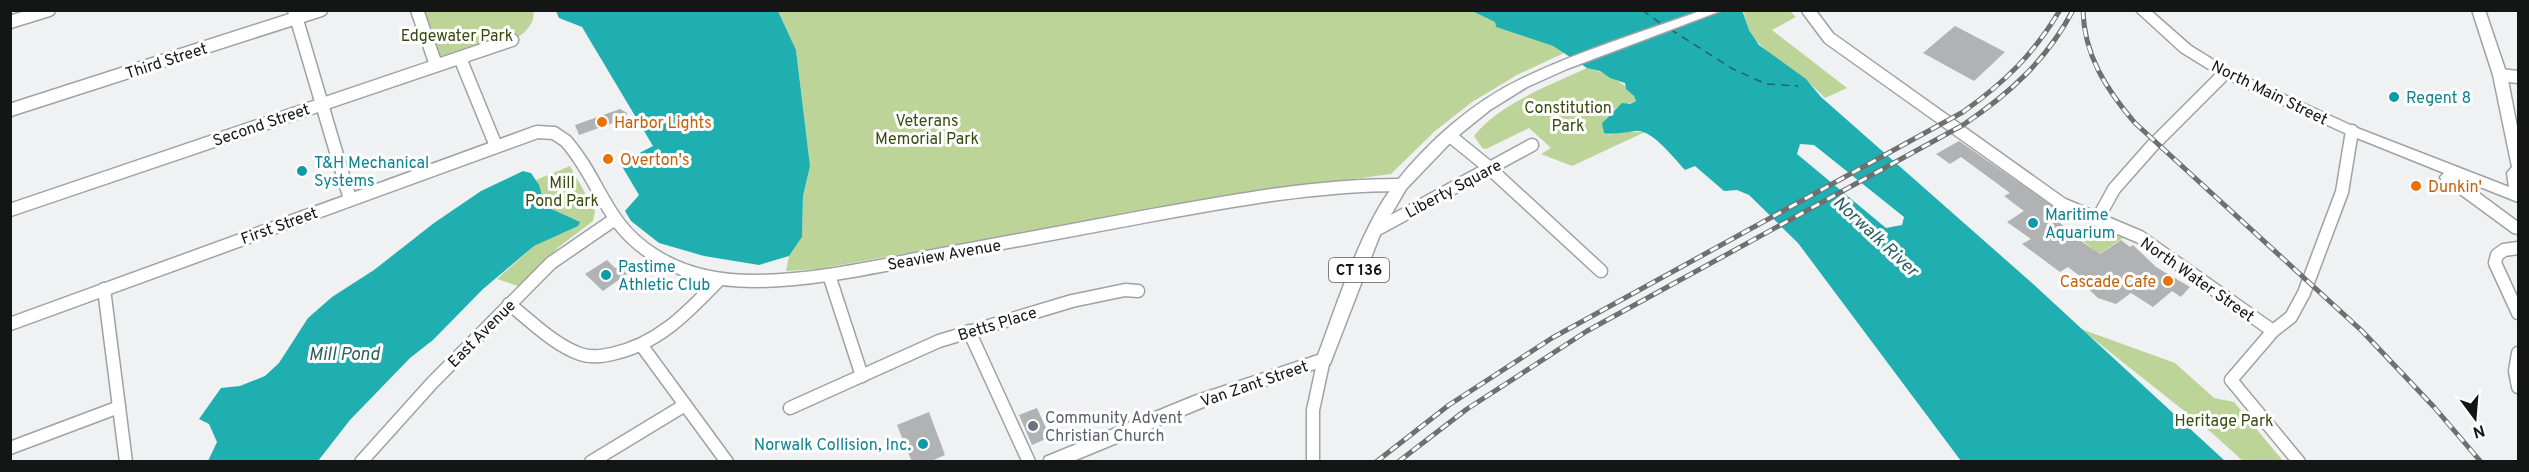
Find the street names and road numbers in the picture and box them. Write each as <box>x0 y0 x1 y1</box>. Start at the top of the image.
street label: Third Street <box>123 39 210 85</box>
street label: North Main Street <box>2208 57 2331 131</box>
street label: Second Street <box>211 100 313 152</box>
street label: Liberty Square <box>1402 156 1505 223</box>
street label: First Street <box>239 204 321 250</box>
street label: North Water Street <box>2136 234 2258 327</box>
street label: Seaview Avenue <box>886 236 1003 276</box>
road number: CT 136 <box>1329 258 1389 282</box>
street label: East Avenue <box>444 296 521 373</box>
street label: Betts Place <box>956 303 1040 346</box>
street label: Van Zant Street <box>1198 357 1311 413</box>

